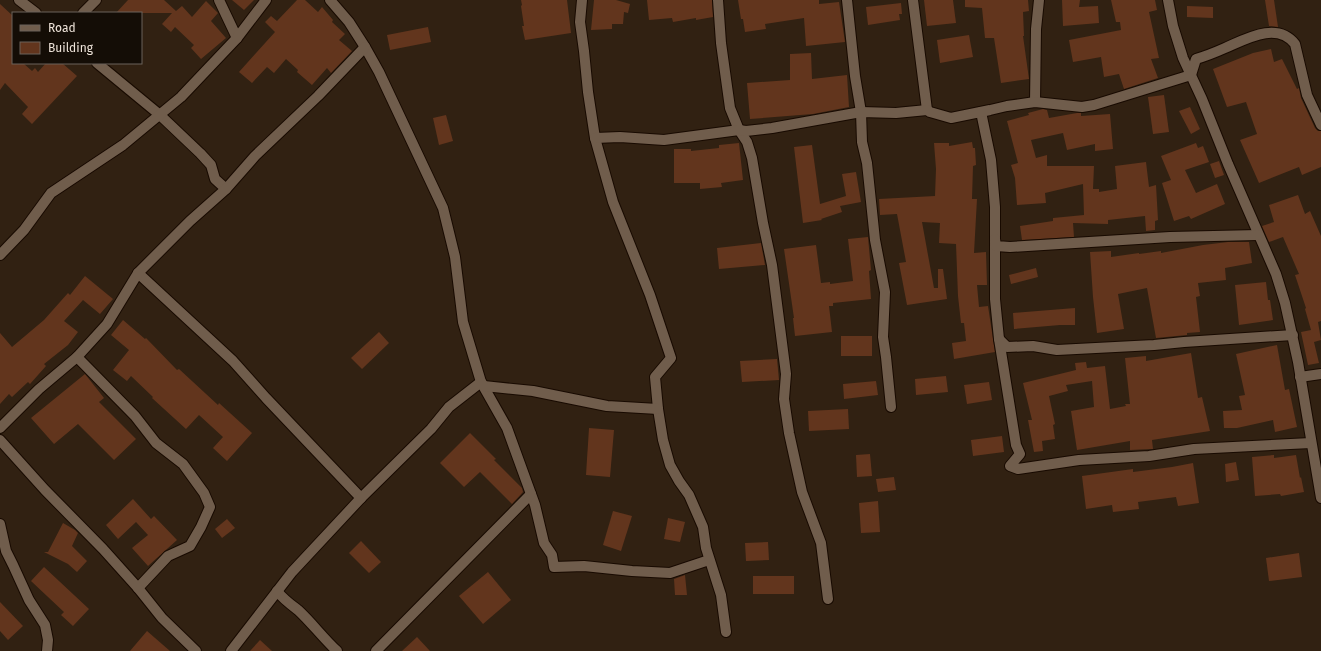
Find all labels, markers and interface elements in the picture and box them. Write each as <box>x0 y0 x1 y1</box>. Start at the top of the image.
legend <box>12 12 142 64</box>
text: Road <box>48 21 76 35</box>
text: Building <box>48 41 94 55</box>

